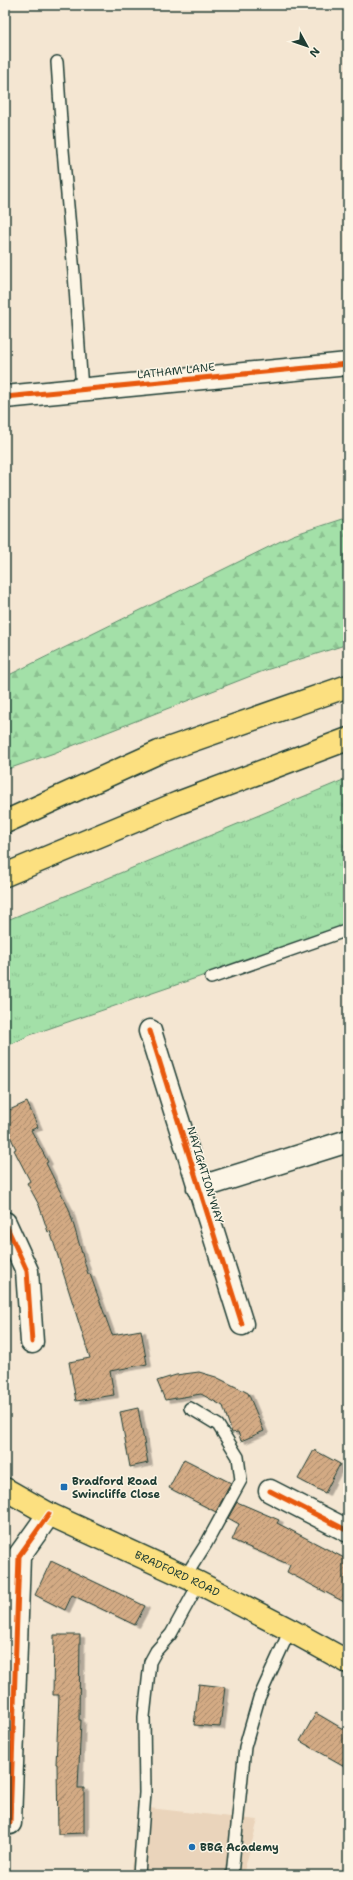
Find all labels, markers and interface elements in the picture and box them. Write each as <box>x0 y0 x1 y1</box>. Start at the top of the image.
north arrow <box>287 26 327 66</box>
text: N <box>306 44 323 60</box>
street label: LATHAM LANE <box>136 359 216 383</box>
street label: NAVIGATION WAY <box>183 1125 227 1226</box>
place label: Bradford Road Swincliffe Close <box>72 1474 161 1502</box>
marker: Bradford Road Swincliffe Close <box>59 1482 69 1492</box>
street label: BRADFORD ROAD <box>132 1547 222 1600</box>
place label: BBG Academy <box>200 1840 279 1855</box>
marker: BBG Academy <box>187 1842 197 1852</box>

